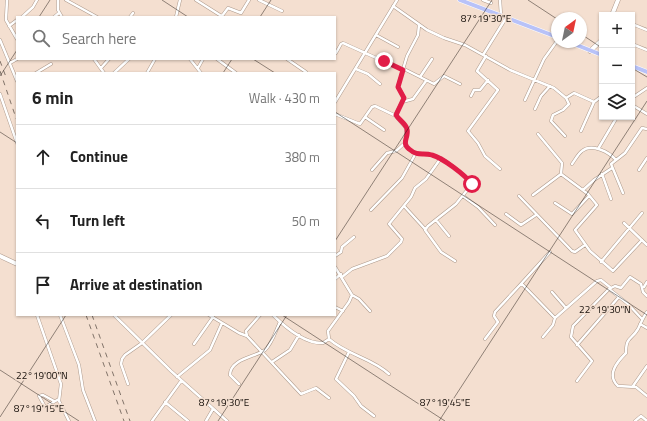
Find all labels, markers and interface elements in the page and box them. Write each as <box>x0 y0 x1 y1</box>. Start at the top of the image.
text: 87°19'30"E <box>461 11 512 26</box>
north arrow <box>551 12 587 48</box>
map controls <box>599 12 635 120</box>
button: + <box>599 12 635 48</box>
search box <box>16 16 336 60</box>
icon: search <box>30 27 52 49</box>
text: Search here <box>62 27 136 50</box>
button: − <box>599 48 635 84</box>
route end <box>375 52 393 70</box>
button: layers <box>599 84 635 120</box>
text: 6 min <box>32 85 73 111</box>
text: Walk · 430 m <box>249 88 320 108</box>
text: Continue <box>70 145 128 168</box>
icon: ahead <box>32 146 54 168</box>
text: 380 m <box>284 147 320 167</box>
route start <box>463 175 481 193</box>
text: Turn left <box>70 209 125 232</box>
icon: left <box>32 210 54 232</box>
text: 50 m <box>292 211 320 231</box>
text: Arrive at destination <box>70 273 203 296</box>
icon: arrive <box>32 274 54 296</box>
text: 22°19'30"N <box>579 302 631 317</box>
text: 22°19'00"N <box>16 368 68 383</box>
text: 87°19'30"E <box>199 395 250 410</box>
text: 87°19'45"E <box>420 395 471 410</box>
text: 87°19'15"E <box>14 401 65 416</box>

